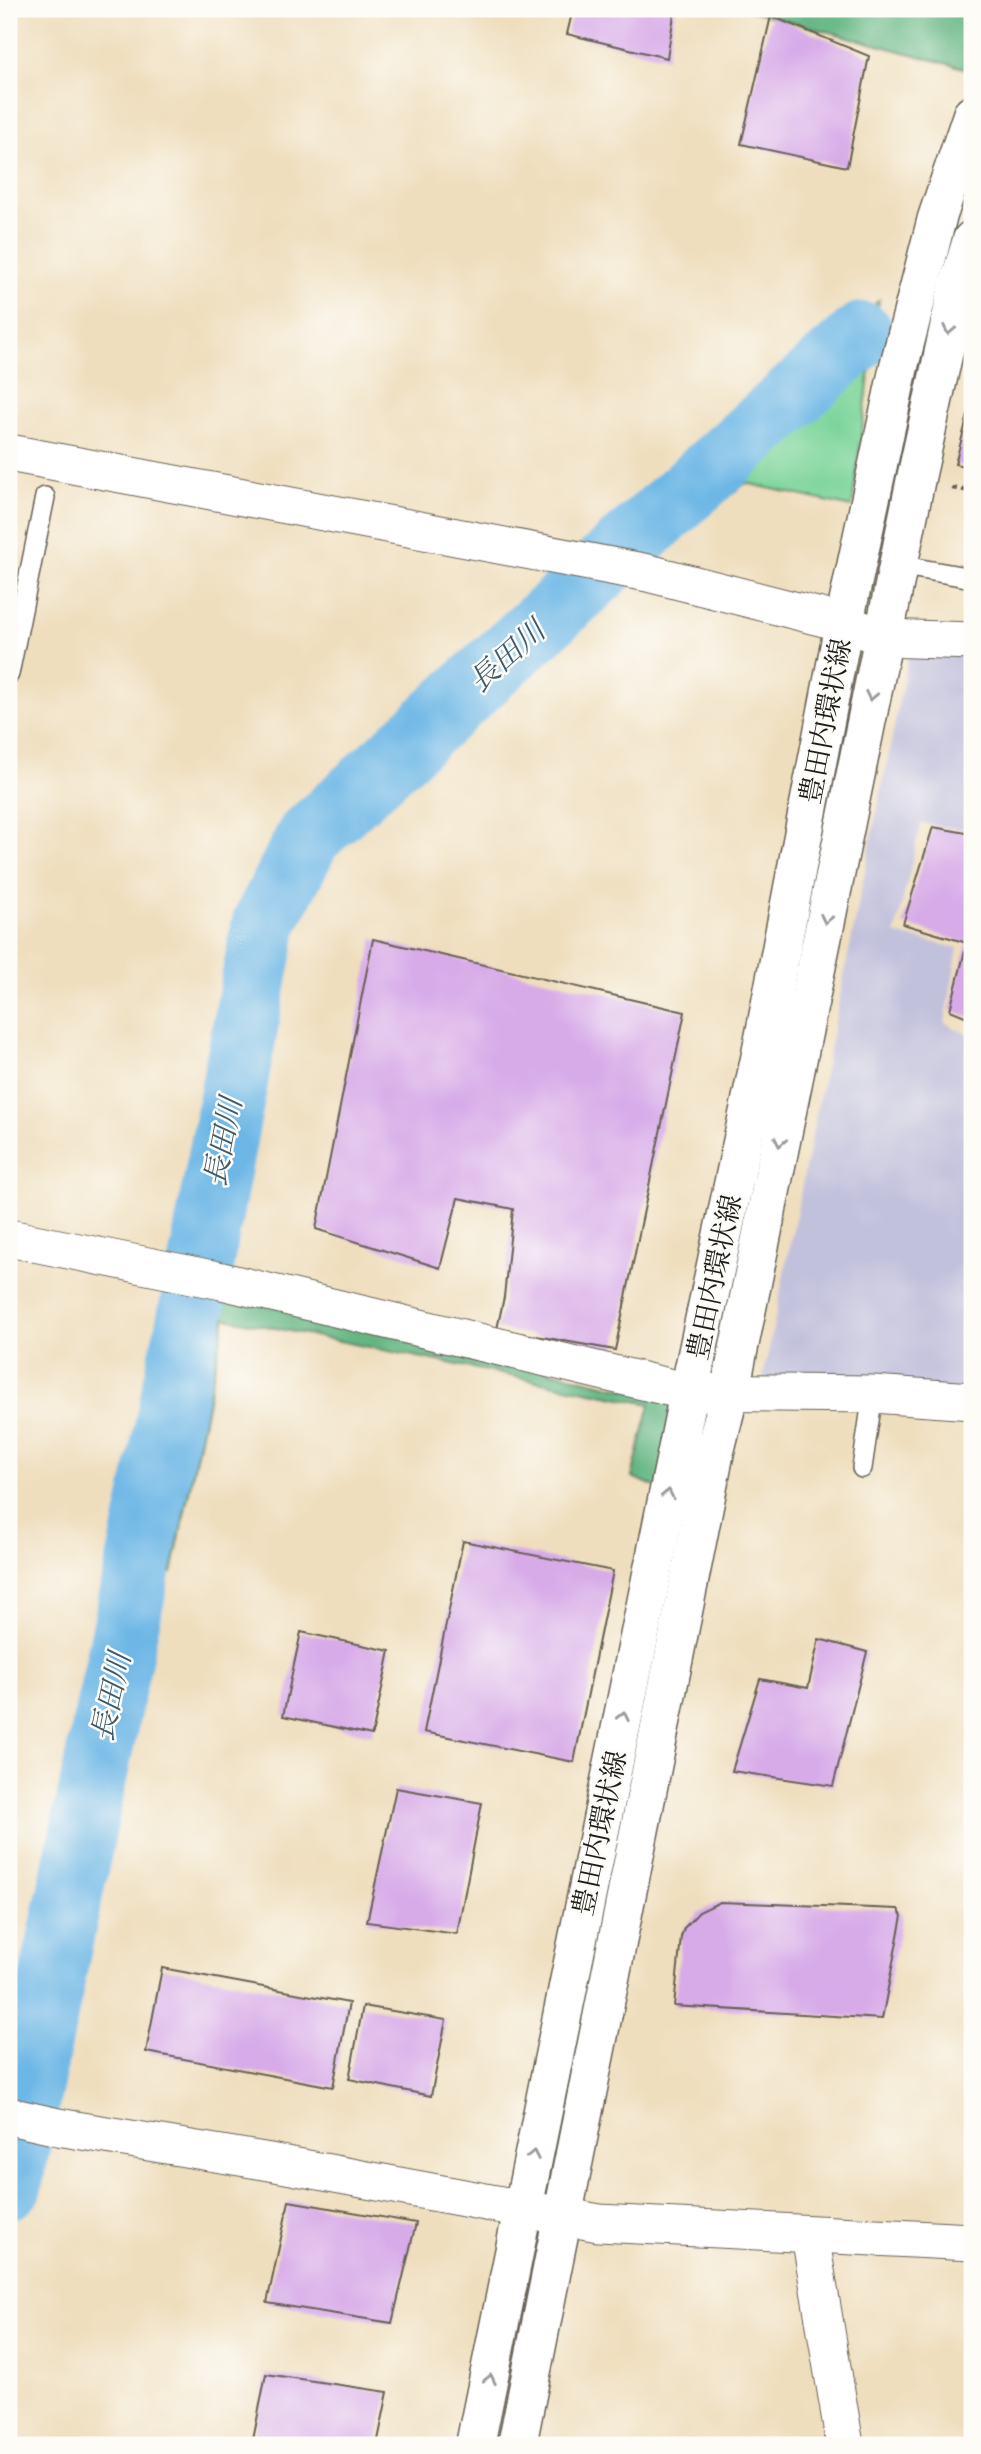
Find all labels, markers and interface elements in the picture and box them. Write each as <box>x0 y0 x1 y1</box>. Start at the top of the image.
one-way arrow <box>942 324 957 336</box>
water label: 長田川 <box>462 611 556 701</box>
street label: 豊田内環状線 <box>793 635 860 807</box>
one-way arrow <box>865 690 880 702</box>
one-way arrow <box>819 913 834 925</box>
water label: 長田川 <box>198 1092 252 1190</box>
one-way arrow <box>773 1136 788 1148</box>
street label: 豊田内環状線 <box>681 1192 750 1363</box>
one-way arrow <box>660 1488 675 1500</box>
water label: 長田川 <box>85 1647 141 1745</box>
one-way arrow <box>614 1710 629 1722</box>
street label: 豊田内環状線 <box>566 1748 635 1919</box>
one-way arrow <box>525 2149 540 2161</box>
one-way arrow <box>481 2373 496 2385</box>

